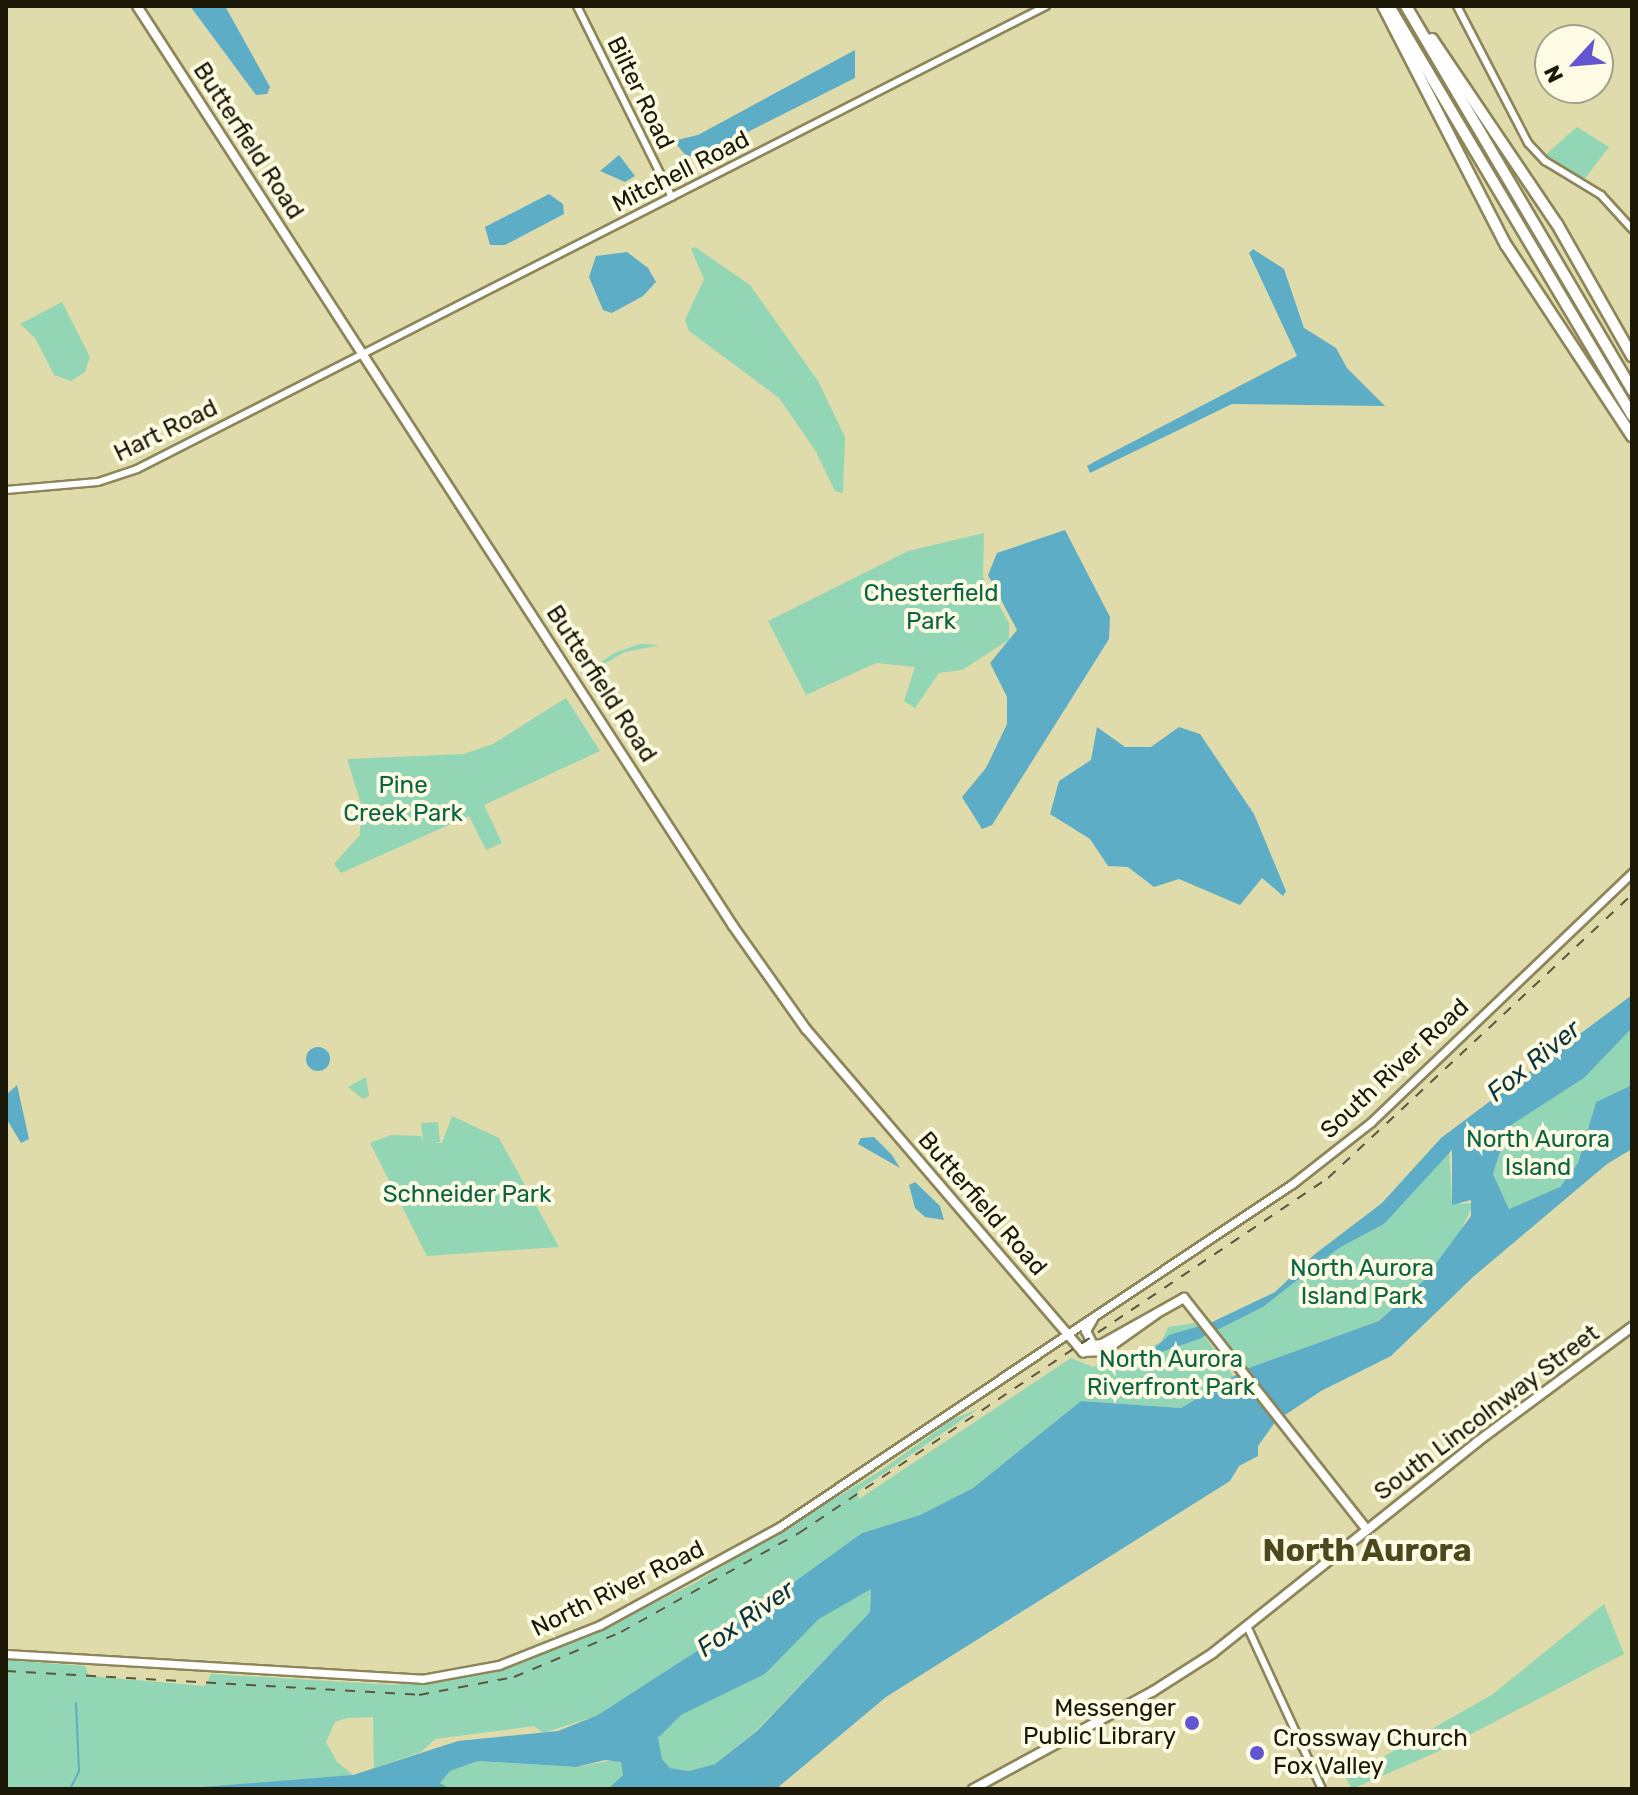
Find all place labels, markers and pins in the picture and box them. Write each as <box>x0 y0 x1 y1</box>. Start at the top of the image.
place label: Messenger Public Library <box>1023 1695 1176 1751</box>
marker: Messenger Public Library <box>1183 1714 1201 1732</box>
place label: Crossway Church Fox Valley <box>1273 1725 1469 1781</box>
marker: Crossway Church Fox Valley <box>1248 1744 1266 1762</box>

